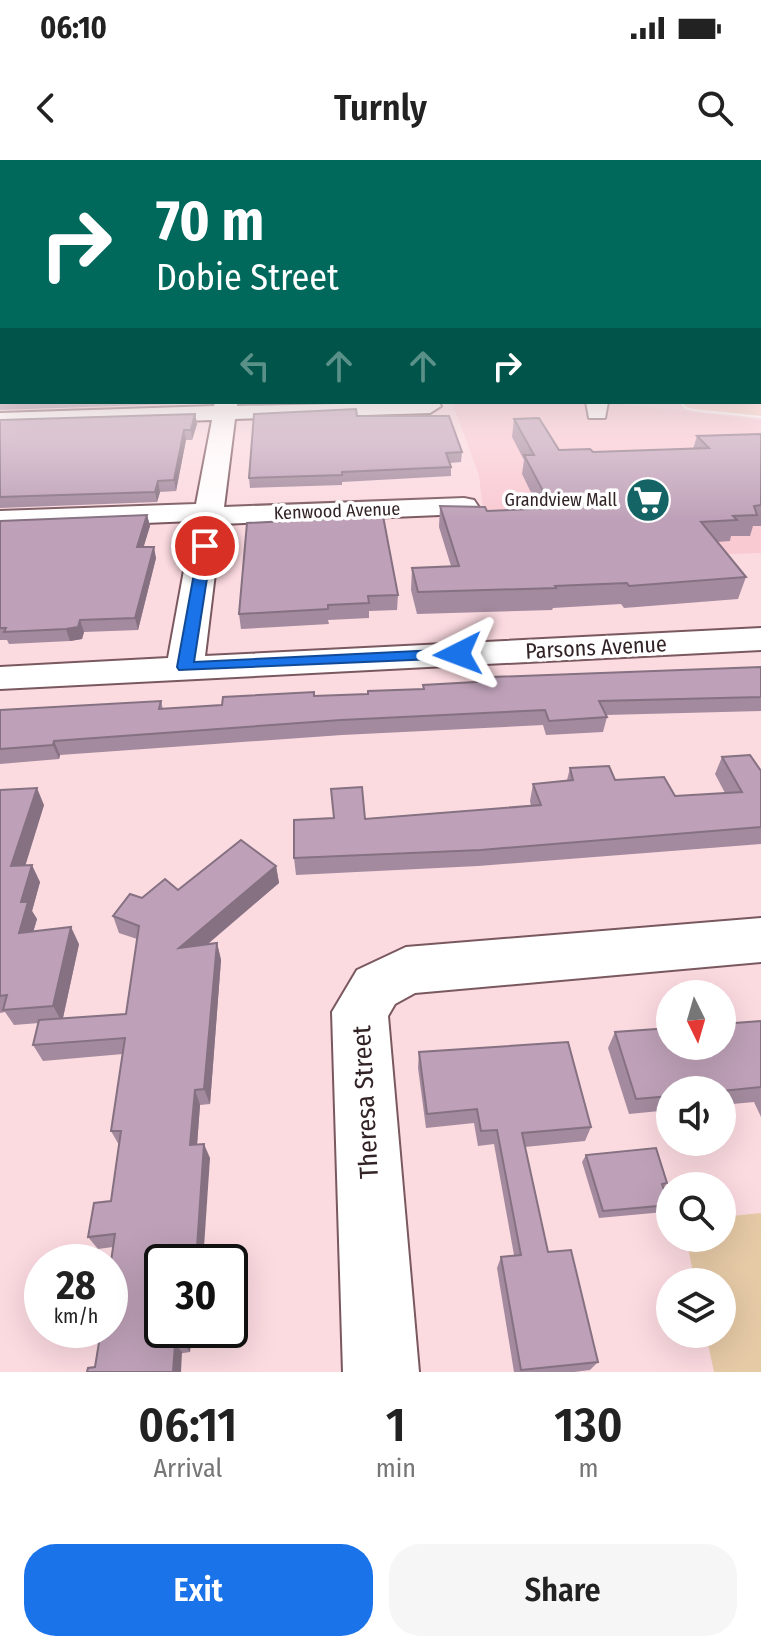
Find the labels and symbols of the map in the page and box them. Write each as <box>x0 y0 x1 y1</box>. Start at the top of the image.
supermarket icon: Grandview Mall <box>624 476 672 524</box>
place label: Grandview Mall <box>505 489 617 511</box>
street label: Kenwood Avenue <box>273 498 401 524</box>
pin <box>171 512 239 580</box>
position arrow <box>416 612 500 696</box>
street label: Parsons Avenue <box>525 630 668 665</box>
north arrow <box>656 980 736 1060</box>
street label: Theresa Street <box>346 1024 385 1179</box>
speed limit sign: 30 <box>144 1244 248 1348</box>

